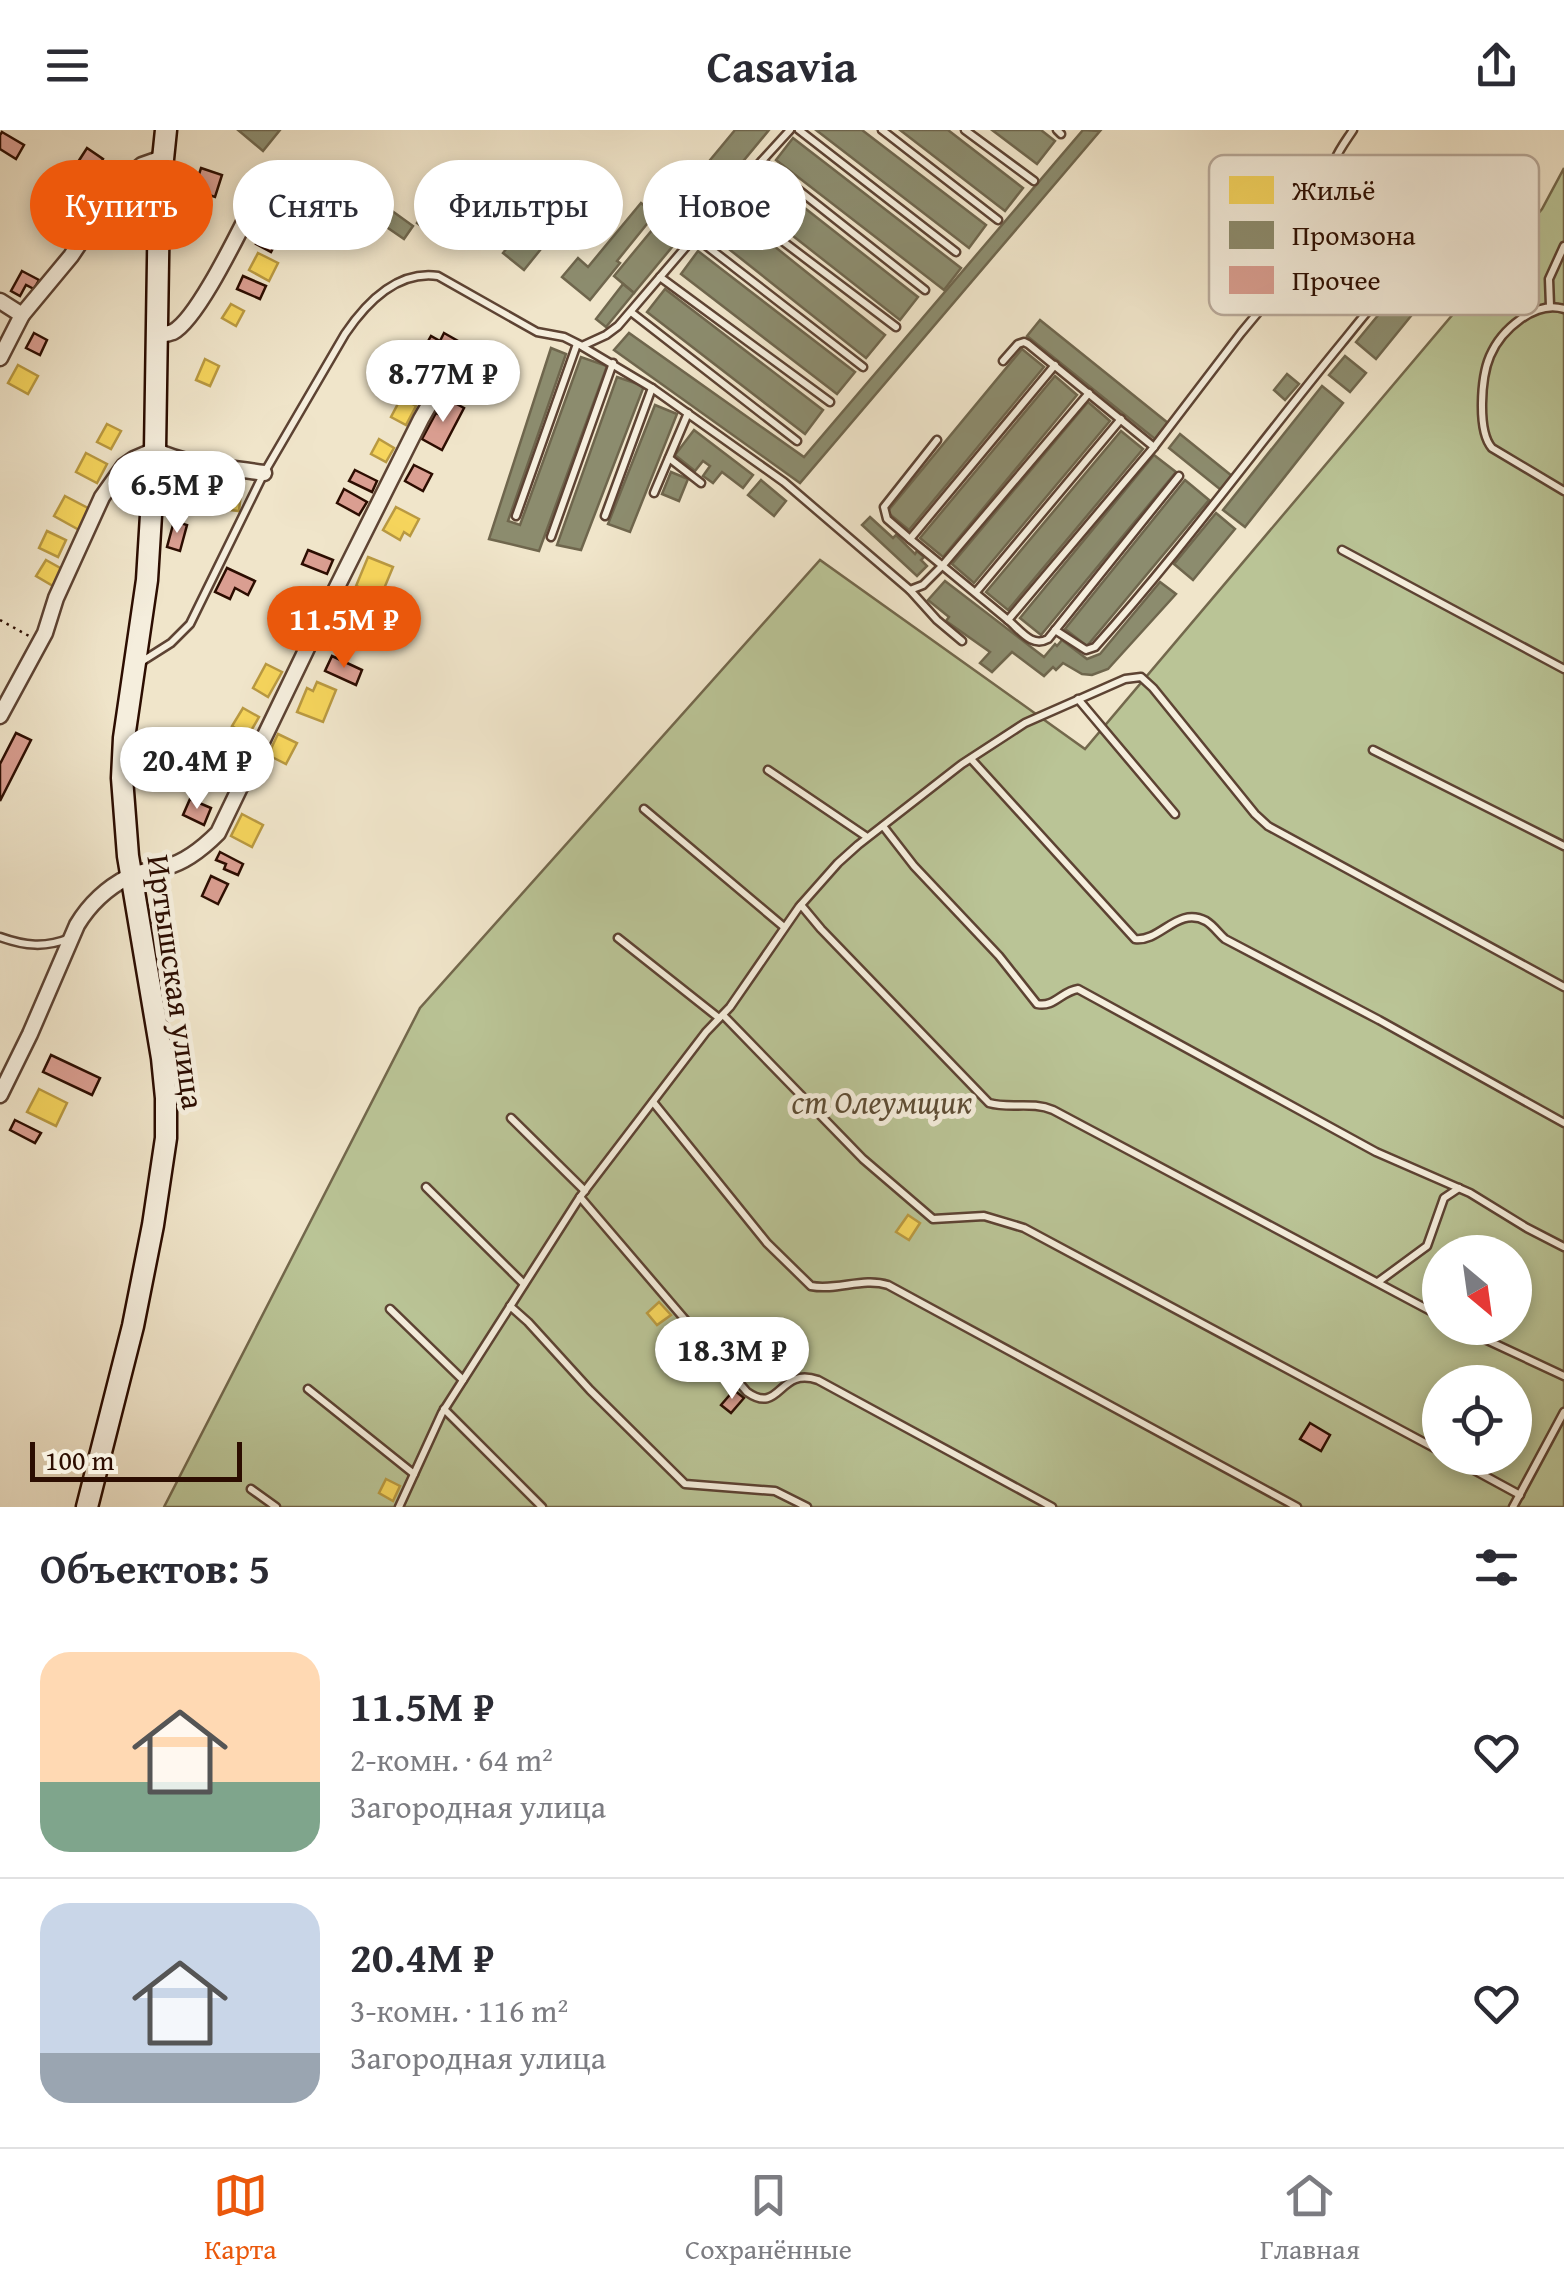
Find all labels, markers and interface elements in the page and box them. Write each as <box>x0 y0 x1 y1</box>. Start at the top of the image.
text: Casavia <box>707 33 857 98</box>
icon: menu <box>40 38 95 93</box>
icon: share <box>1469 38 1524 93</box>
legend <box>1209 155 1539 315</box>
chip: Купить <box>30 160 213 250</box>
chip: Снять <box>233 160 394 250</box>
chip: Фильтры <box>414 160 623 250</box>
chip: Новое <box>643 160 806 250</box>
text: Жильё <box>1291 169 1375 210</box>
text: Промзона <box>1292 214 1416 255</box>
text: Прочее <box>1292 259 1381 300</box>
pin: 8.77M ₽ <box>351 340 535 425</box>
text: 8.77M ₽ <box>388 349 498 396</box>
pin: 6.5M ₽ <box>96 451 258 536</box>
text: 6.5M ₽ <box>130 460 224 507</box>
pin: 11.5M ₽ <box>252 586 436 671</box>
text: 11.5M ₽ <box>289 595 399 642</box>
pin: 20.4M ₽ <box>105 727 289 812</box>
text: 20.4M ₽ <box>142 736 252 783</box>
street label: Иртышская улица <box>135 852 218 1113</box>
park label: ст Олеумщик <box>792 1078 973 1125</box>
north arrow <box>1422 1235 1532 1345</box>
map controls <box>1422 1235 1532 1475</box>
pin: 18.3M ₽ <box>640 1317 824 1402</box>
text: 18.3M ₽ <box>677 1326 787 1373</box>
button: locate <box>1422 1365 1532 1475</box>
scale bar <box>30 1437 242 1482</box>
text: 100 m <box>45 1439 114 1480</box>
text: Объектов: 5 <box>40 1537 270 1598</box>
icon: filters <box>1469 1540 1524 1595</box>
text: 11.5M ₽ <box>350 1675 494 1736</box>
icon: home <box>120 1692 240 1812</box>
icon: heart <box>1469 1725 1524 1780</box>
text: 2-комн. · 64 m² <box>350 1736 553 1783</box>
text: Загородная улица <box>350 1783 606 1830</box>
text: 20.4M ₽ <box>350 1926 494 1987</box>
icon: home <box>120 1943 240 2063</box>
icon: heart <box>1469 1976 1524 2031</box>
text: 3-комн. · 116 m² <box>350 1987 568 2034</box>
text: Загородная улица <box>350 2034 606 2081</box>
tab: Карта <box>204 2168 277 2269</box>
tab: Сохранённые <box>685 2168 852 2269</box>
tab: Главная <box>1260 2168 1360 2269</box>

